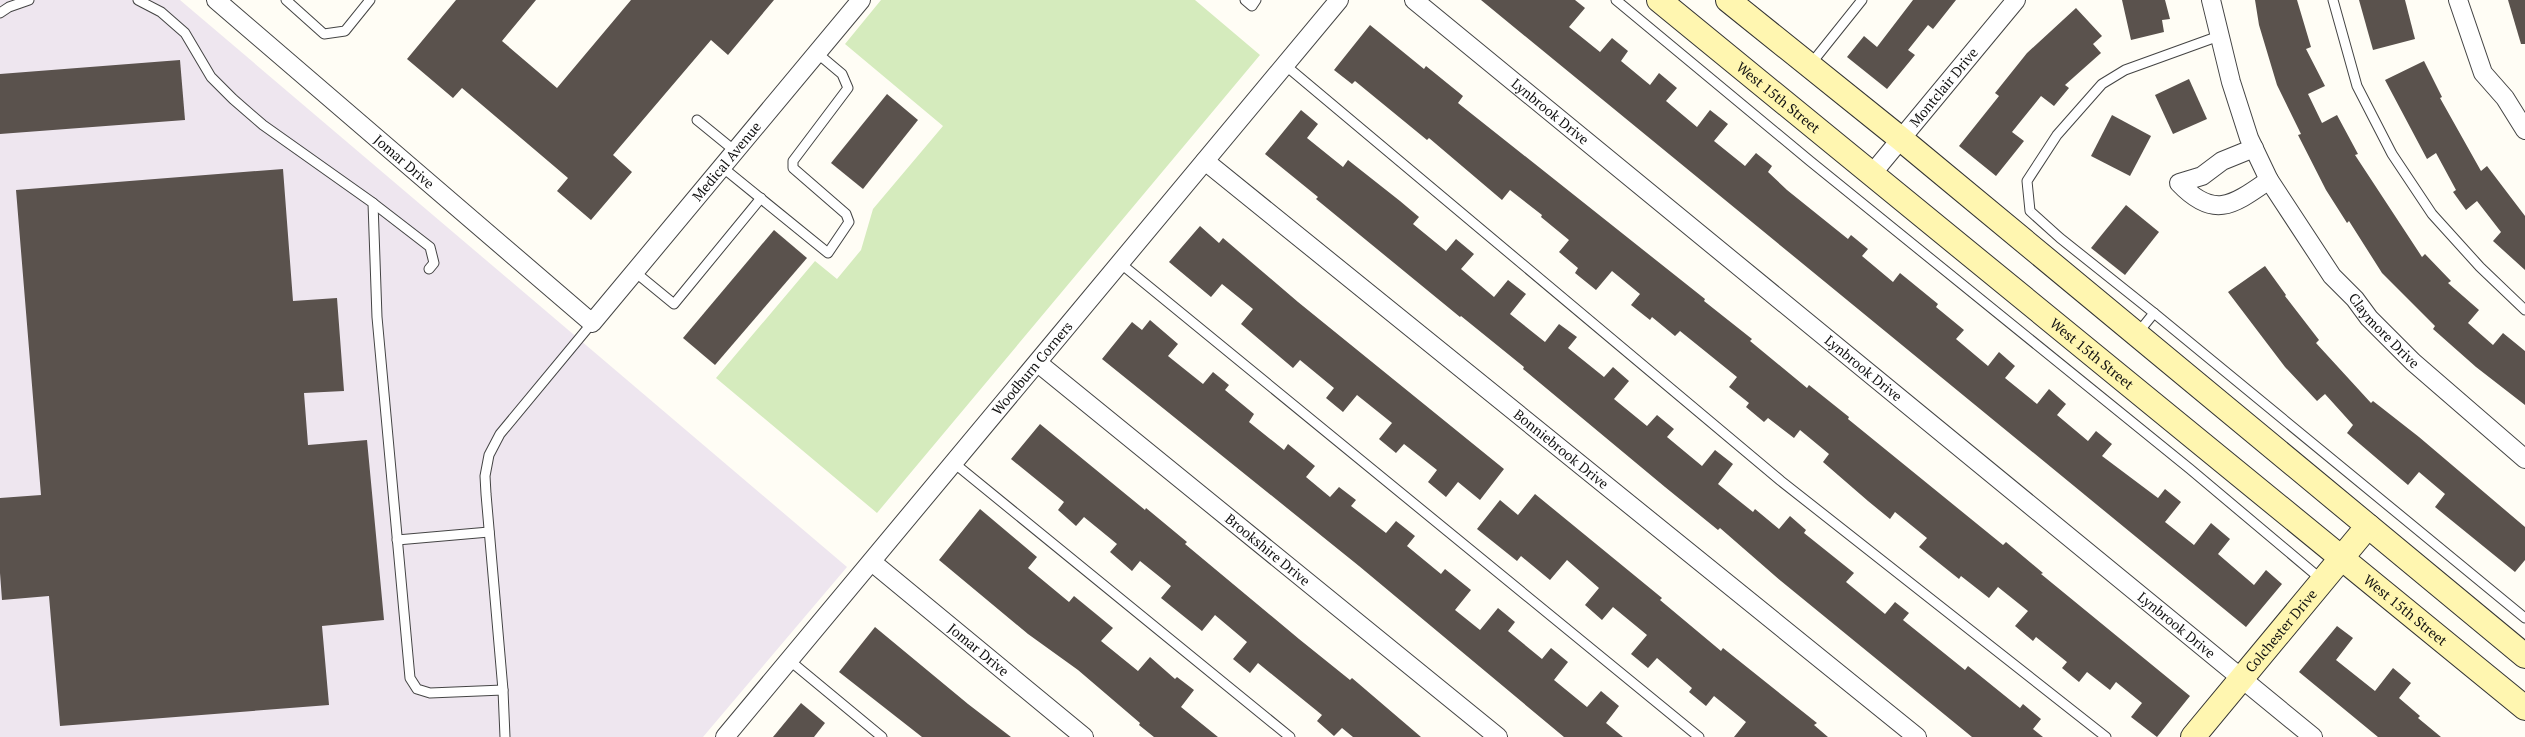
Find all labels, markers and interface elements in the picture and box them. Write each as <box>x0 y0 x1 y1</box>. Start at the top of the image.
street label: Montclair Drive <box>1905 43 1982 131</box>
street label: West 15th Street <box>1733 57 1825 138</box>
street label: Lynbrook Drive <box>1508 74 1593 149</box>
street label: Medical Avenue <box>688 117 765 205</box>
street label: Jomar Drive <box>370 130 439 193</box>
street label: Claymore Drive <box>2345 288 2424 372</box>
street label: West 15th Street <box>2046 313 2139 394</box>
street label: Woodburn Corners <box>987 317 1077 419</box>
street label: Lynbrook Drive <box>1821 330 1906 405</box>
street label: Bonniebrook Drive <box>1510 405 1613 493</box>
street label: Brookshire Drive <box>1221 509 1315 590</box>
street label: West 15th Street <box>2360 570 2452 650</box>
street label: Colchester Drive <box>2241 585 2321 676</box>
street label: Lynbrook Drive <box>2134 587 2220 662</box>
street label: Jomar Drive <box>944 619 1013 680</box>

